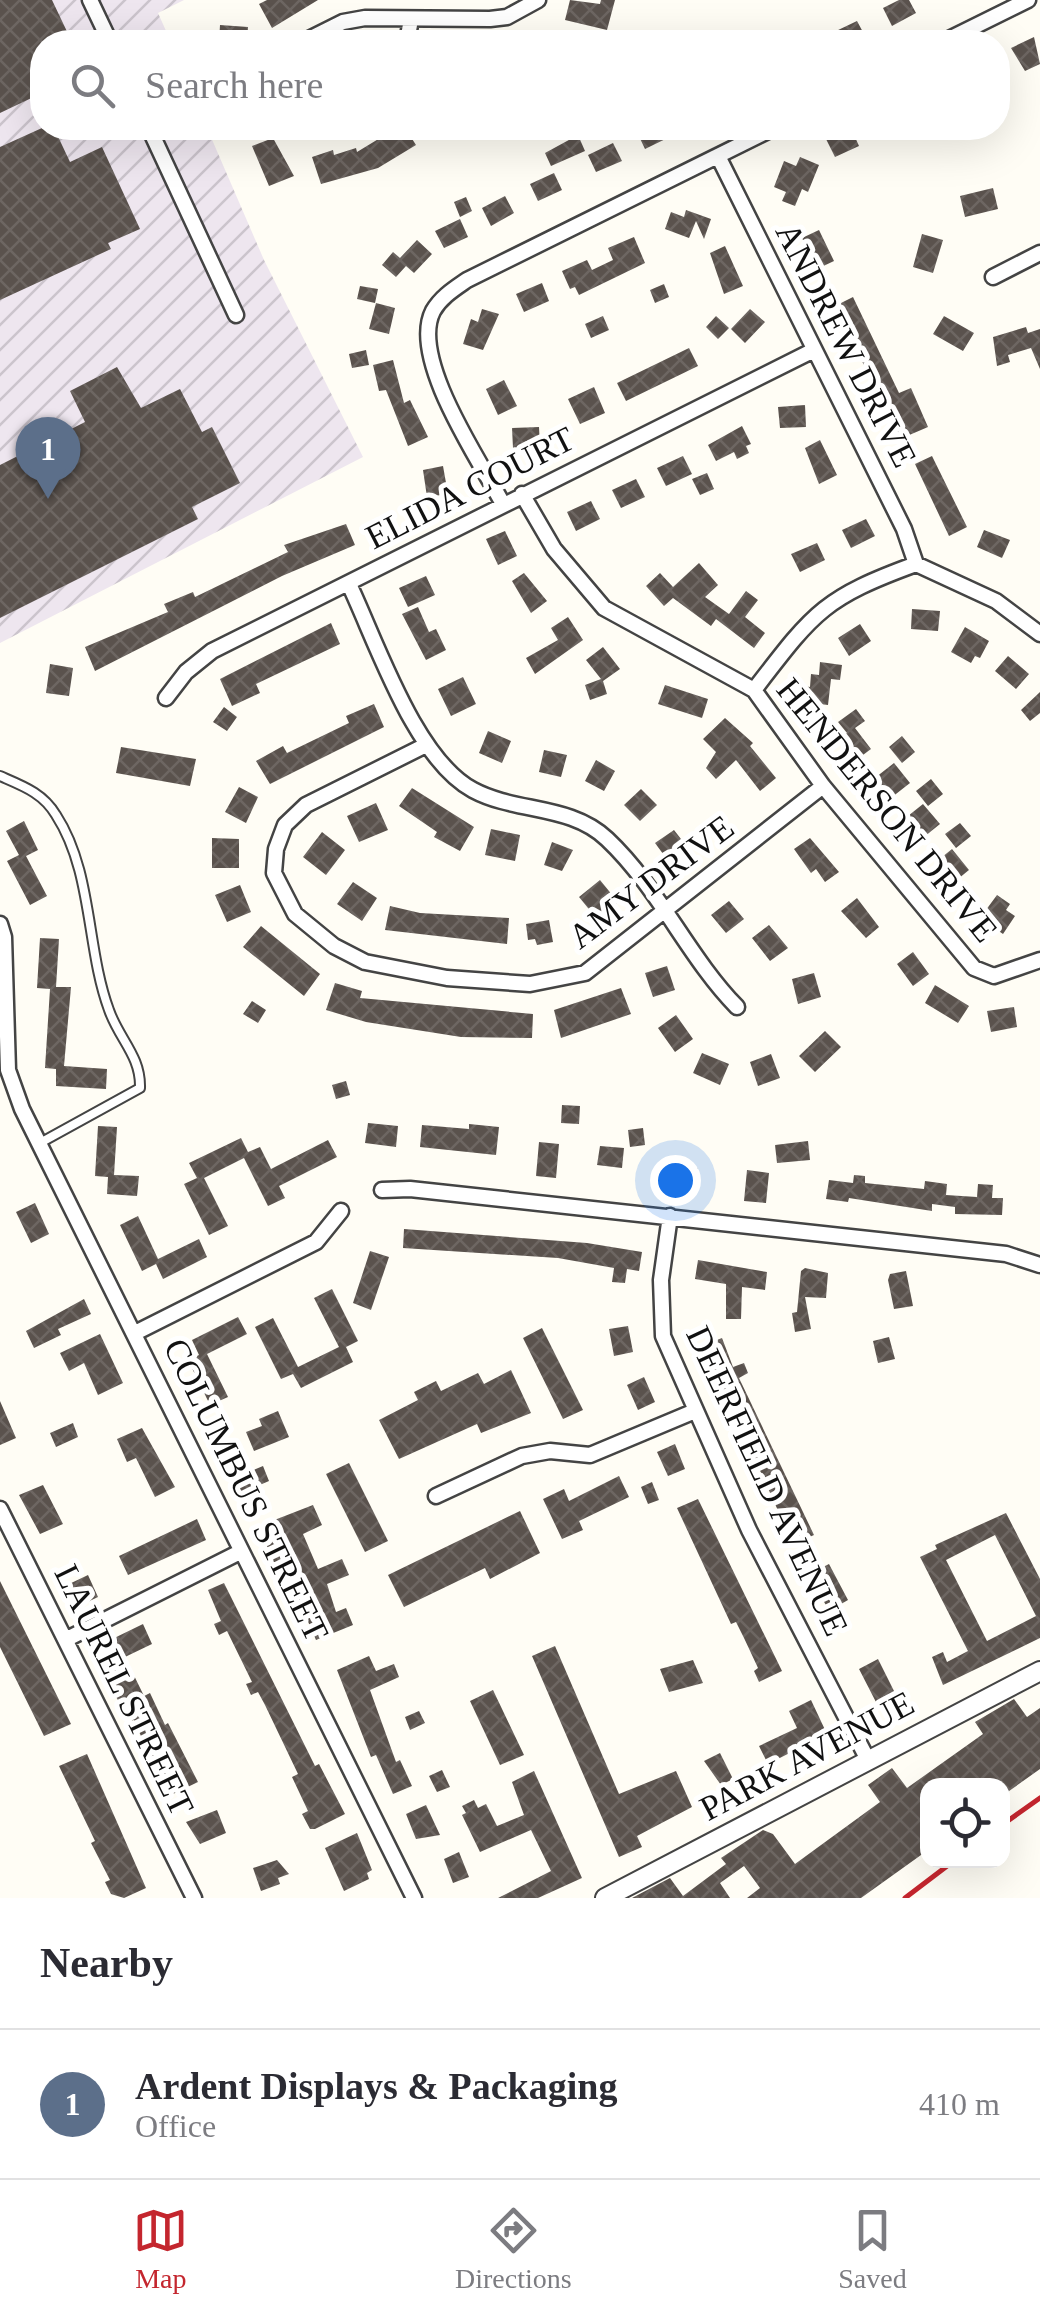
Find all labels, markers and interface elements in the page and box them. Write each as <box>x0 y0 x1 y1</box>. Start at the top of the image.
search box <box>30 30 1010 140</box>
icon: search <box>65 58 120 113</box>
text: Search here <box>145 64 323 106</box>
street label: ANDREW DRIVE <box>768 216 924 474</box>
pin: 1 <box>15 416 80 499</box>
street label: ELIDA COURT <box>359 419 581 557</box>
street label: HENDERSON DRIVE <box>769 670 1005 950</box>
street label: AMY DRIVE <box>561 807 741 957</box>
your location <box>650 1155 701 1206</box>
street label: DEERFIELD AVENUE <box>678 1320 856 1642</box>
street label: COLUMBUS STREET <box>156 1332 336 1648</box>
street label: LAUREL STREET <box>46 1558 202 1822</box>
street label: PARK AVENUE <box>694 1683 920 1829</box>
map controls <box>920 1778 1010 1868</box>
button: locate <box>920 1778 1010 1868</box>
text: Nearby <box>40 1940 173 1986</box>
text: Ardent Displays & Packaging <box>135 2065 617 2107</box>
text: 1 <box>65 2086 81 2122</box>
text: 410 m <box>919 2086 1000 2122</box>
text: Office <box>135 2108 216 2144</box>
tab: Map <box>133 2203 188 2295</box>
tab: Directions <box>455 2203 572 2295</box>
tab: Saved <box>838 2203 907 2295</box>

